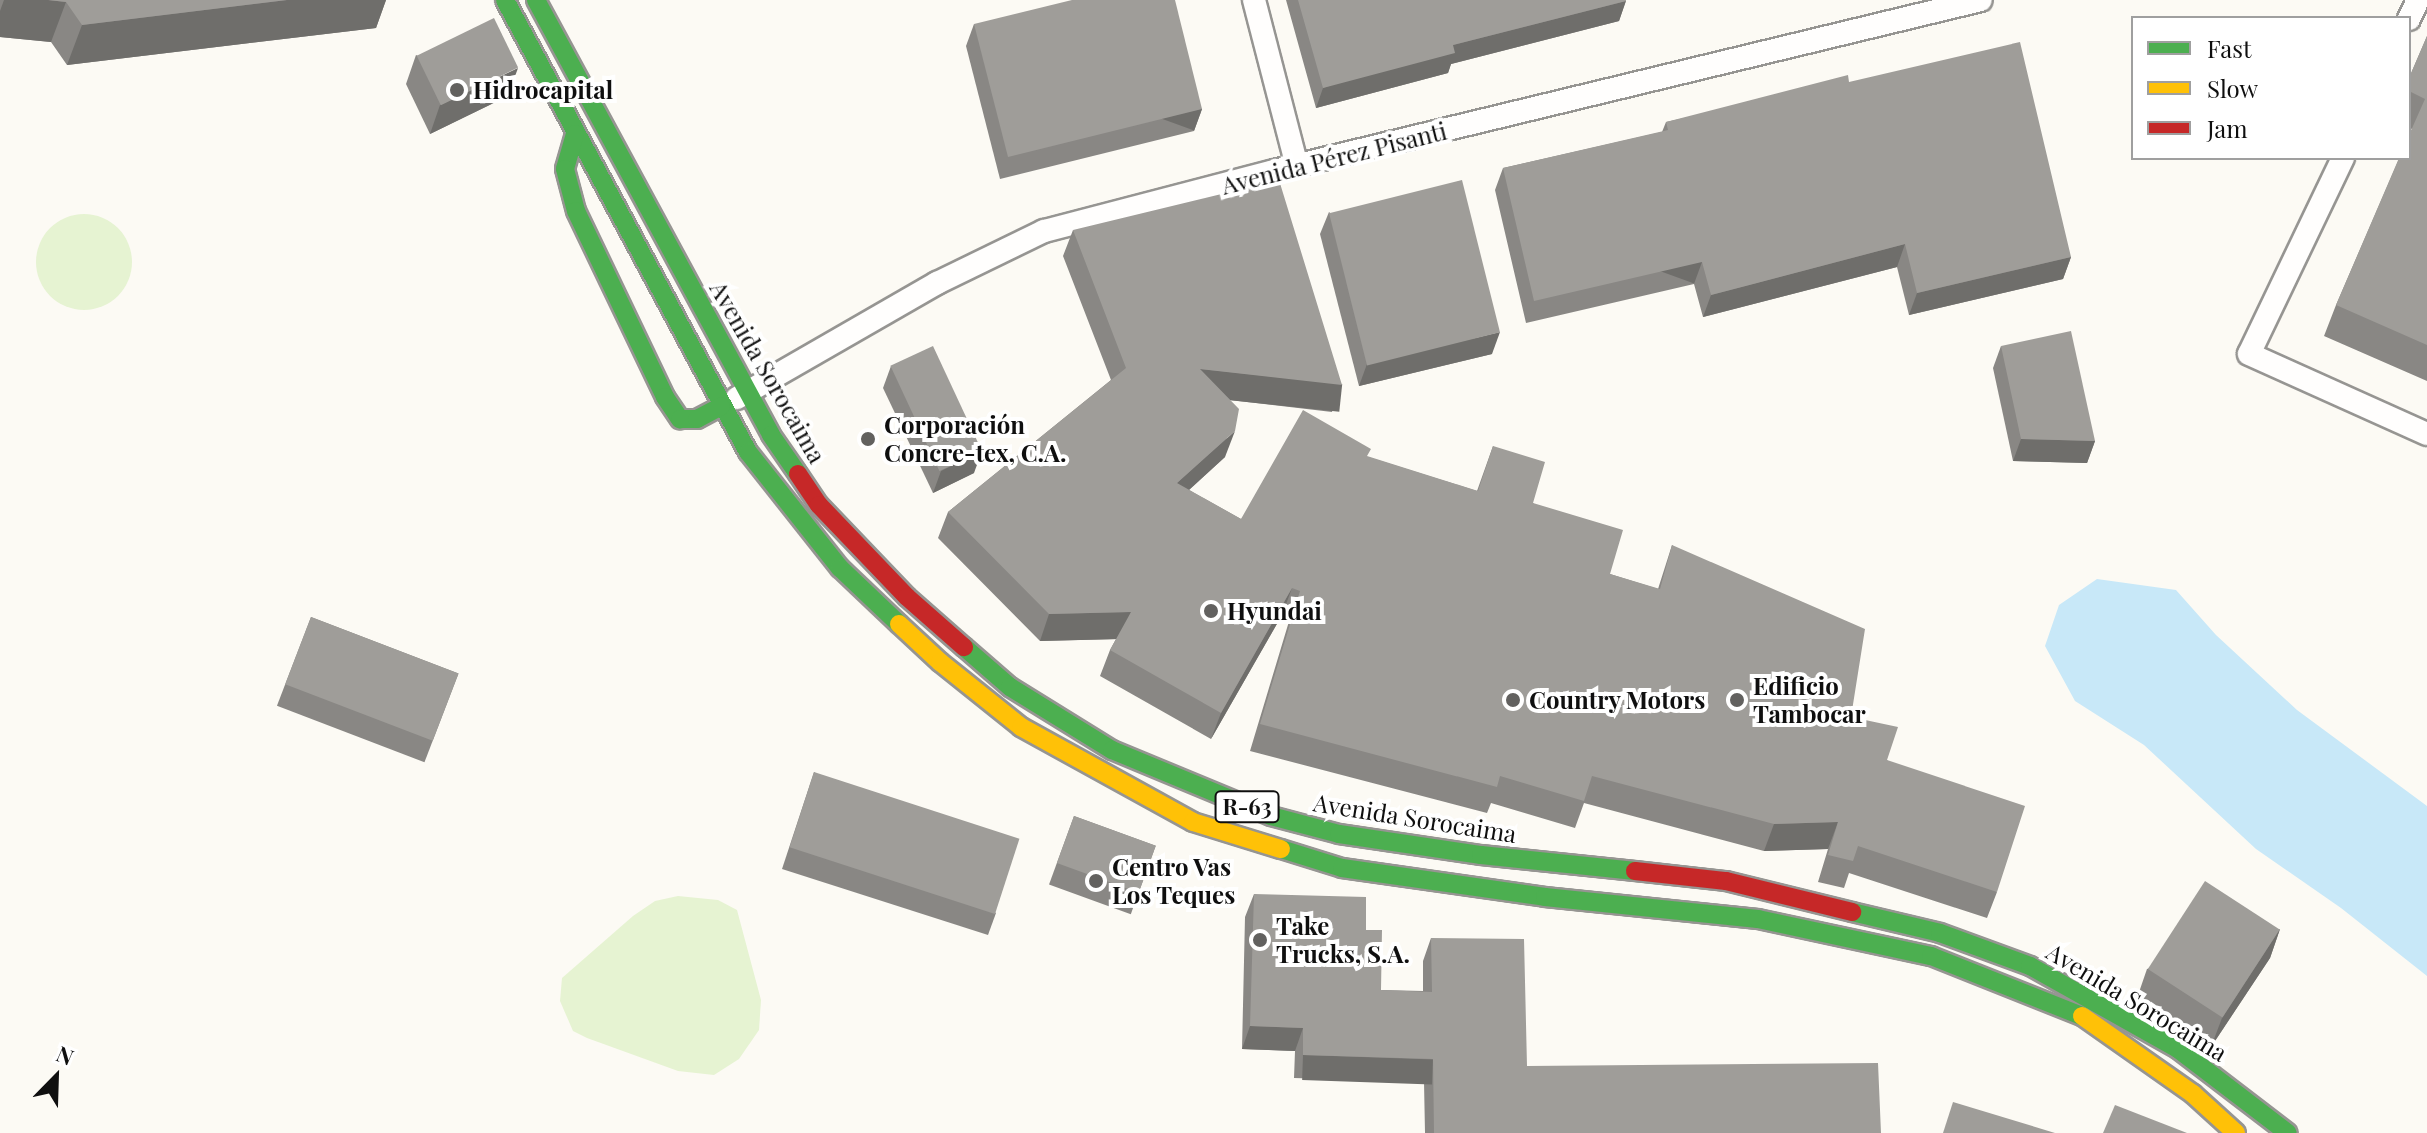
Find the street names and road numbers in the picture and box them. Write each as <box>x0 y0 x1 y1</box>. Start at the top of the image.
street label: Avenida Pérez Pisanti <box>1218 116 1450 200</box>
street label: Avenida Sorocaima <box>704 276 832 468</box>
street label: Avenida Sorocaima <box>1311 788 1519 848</box>
road number: R-63 <box>1213 789 1281 825</box>
street label: Avenida Sorocaima <box>2042 937 2232 1067</box>

